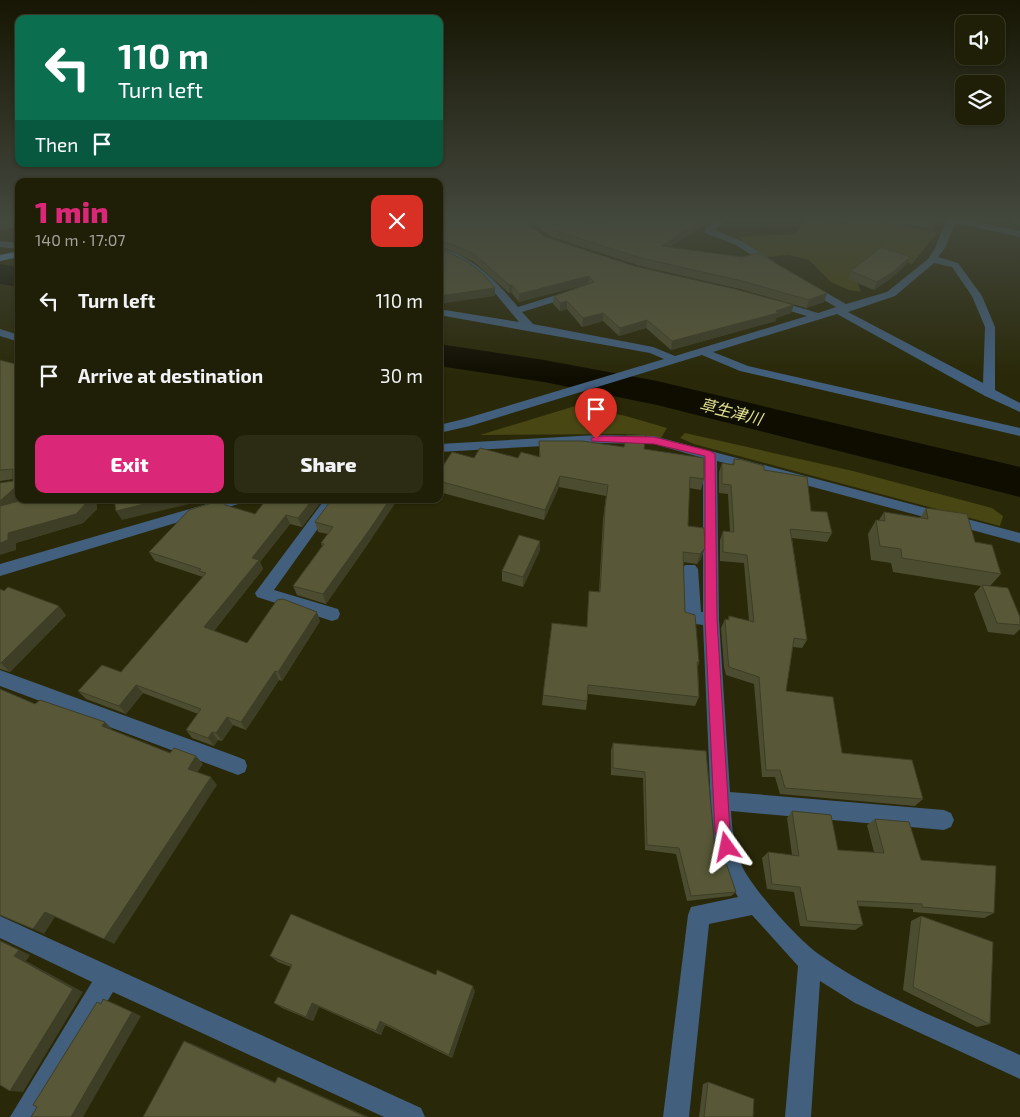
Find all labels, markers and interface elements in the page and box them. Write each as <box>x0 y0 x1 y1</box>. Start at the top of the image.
map controls <box>955 15 1005 125</box>
button: sound <box>955 15 1005 65</box>
text: 110 m <box>118 34 209 76</box>
icon: left <box>35 35 100 100</box>
button: layers <box>955 75 1005 125</box>
text: Turn left <box>118 76 203 102</box>
icon: arrive <box>88 130 116 158</box>
text: Then <box>35 133 78 156</box>
text: 1 min <box>35 193 109 229</box>
button: close <box>371 195 423 247</box>
text: 140 m · 17:07 <box>35 230 126 249</box>
icon: left <box>35 287 63 315</box>
text: Turn left <box>78 289 155 312</box>
text: 110 m <box>376 289 423 312</box>
icon: arrive <box>35 362 63 390</box>
text: Arrive at destination <box>78 364 263 387</box>
text: 30 m <box>380 364 423 387</box>
pin <box>575 388 617 439</box>
water label: 草生津川 <box>698 394 766 428</box>
icon: arrive <box>582 395 610 423</box>
button: Exit <box>35 435 224 493</box>
button: Share <box>234 435 423 493</box>
position arrow <box>700 820 752 872</box>

